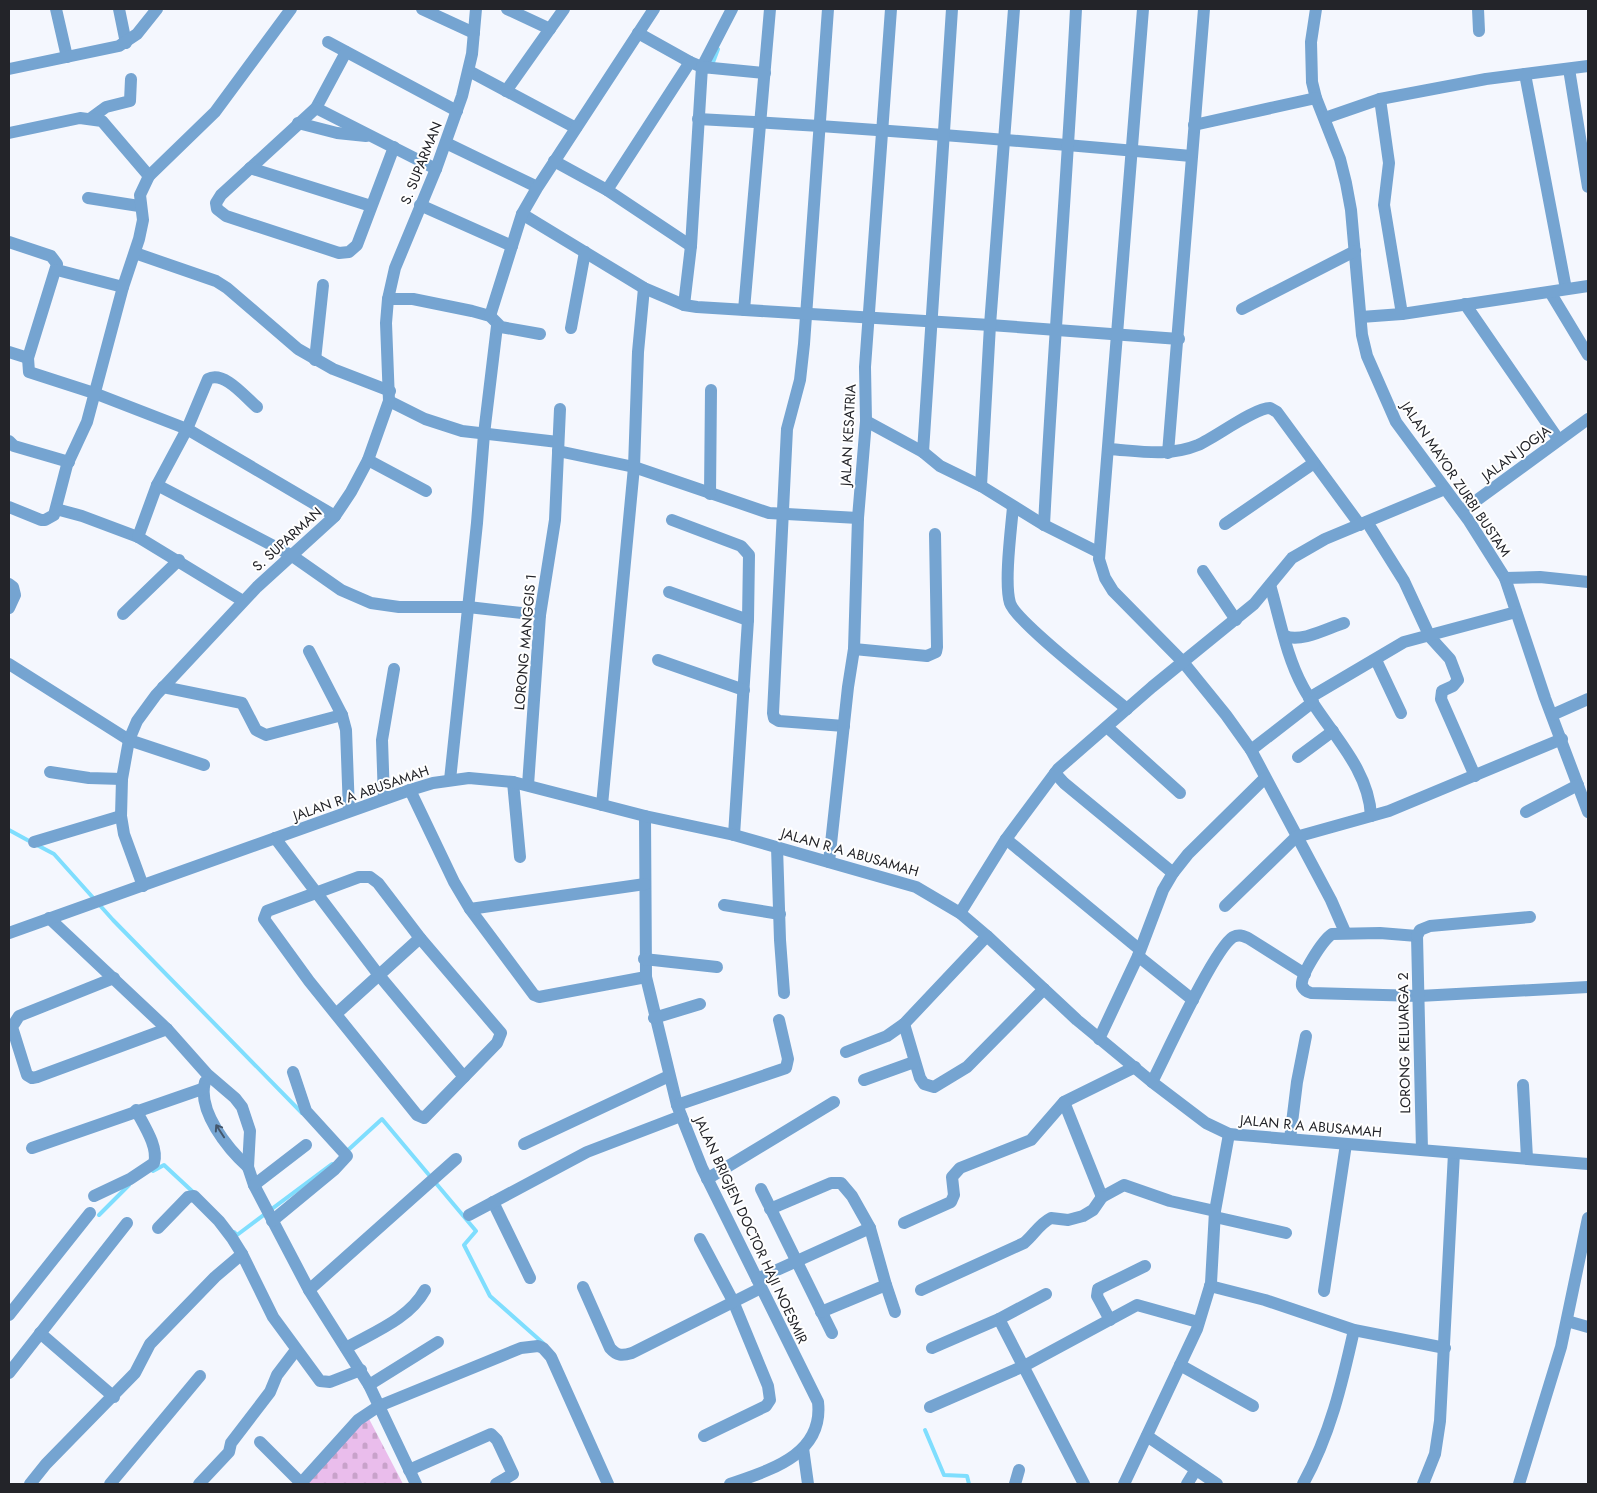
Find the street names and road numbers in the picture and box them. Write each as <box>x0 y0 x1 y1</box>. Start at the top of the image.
street label: S. SUPARMAN <box>395 119 447 207</box>
street label: JALAN KESATRIA <box>835 383 861 489</box>
street label: JALAN MAYOR ZURBI BUSTAM <box>1395 396 1515 560</box>
street label: JALAN JOGJA <box>1476 420 1555 487</box>
street label: S. SUPARMAN <box>248 502 326 576</box>
street label: LORONG MANGGIS 1 <box>509 573 541 711</box>
street label: JALAN R A ABUSAMAH <box>289 760 432 826</box>
street label: JALAN R A ABUSAMAH <box>777 822 921 881</box>
street label: LORONG KELUARGA 2 <box>1393 972 1415 1114</box>
street label: JALAN R A ABUSAMAH <box>1237 1110 1383 1142</box>
street label: JALAN BRIGJEN DOCTOR HAJI NOESMIR <box>689 1111 813 1347</box>

